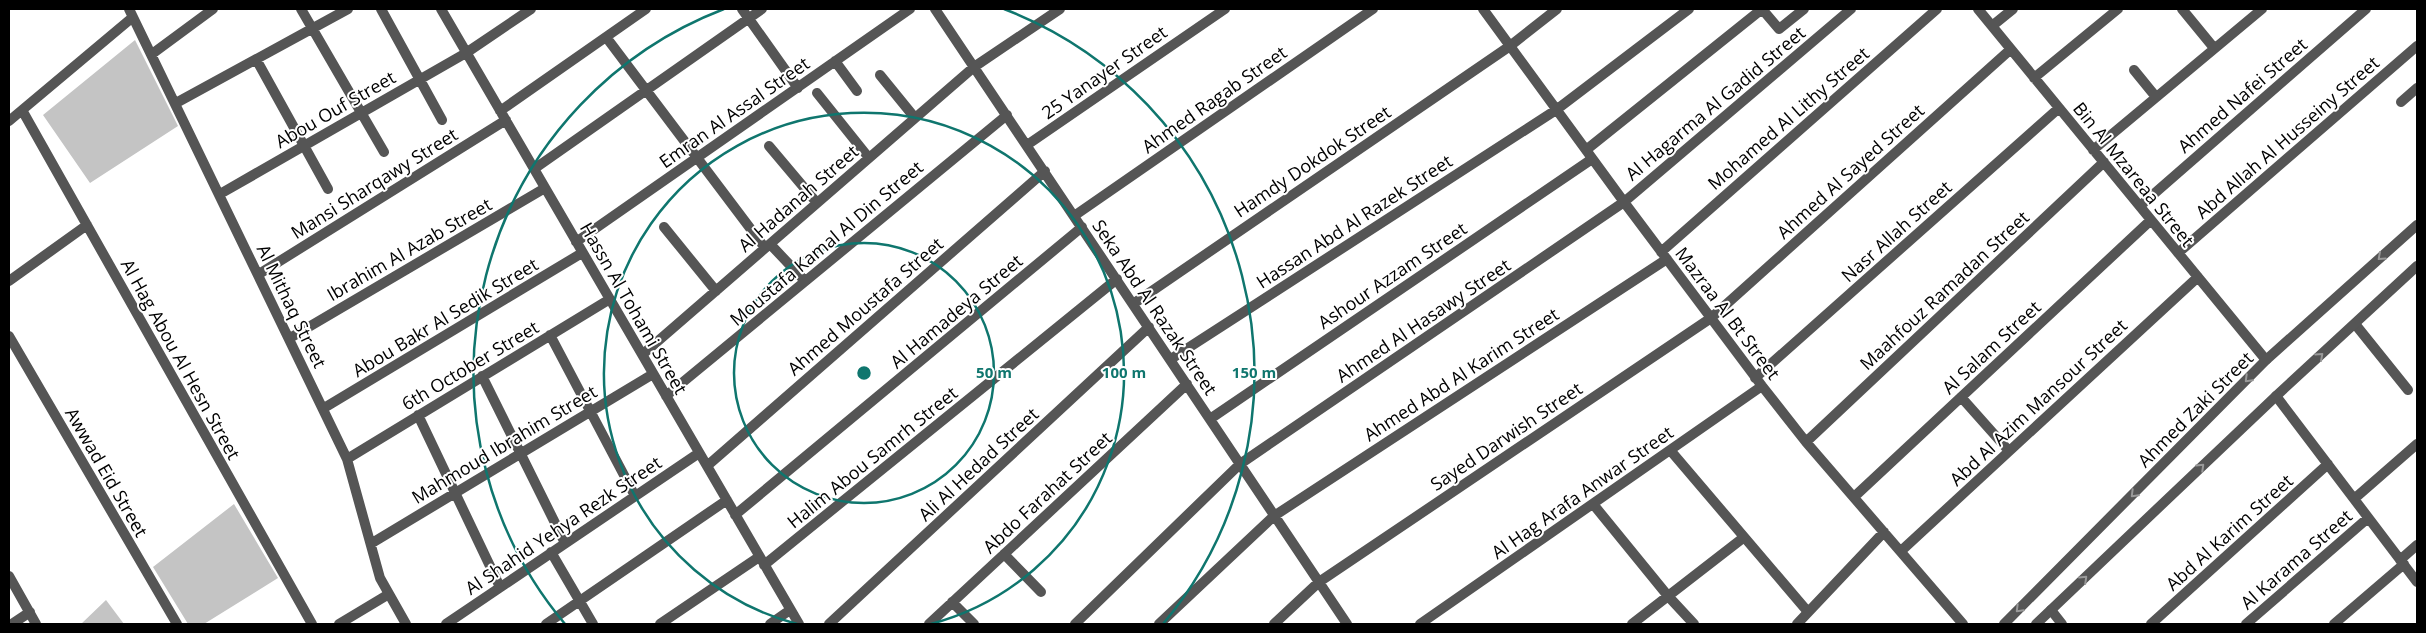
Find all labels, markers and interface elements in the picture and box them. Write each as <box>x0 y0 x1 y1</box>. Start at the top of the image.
street label: 25 Yanayer Street <box>1037 20 1171 124</box>
street label: Al Hagarma Al Gadid Street <box>1620 21 1810 185</box>
street label: Ahmed Nafei Street <box>2172 32 2312 158</box>
street label: Ahmed Ragab Street <box>1137 40 1291 158</box>
street label: Mohamed Al Lithy Street <box>1702 41 1874 195</box>
street label: Emran Al Assal Street <box>654 51 814 173</box>
street label: Abd Allah Al Husseiny Street <box>2190 51 2384 223</box>
street label: Abou Ouf Street <box>271 65 399 153</box>
street label: Bin Al Mzareaa Street <box>2068 97 2200 251</box>
street label: Ahmed Al Sayed Street <box>1771 98 1929 244</box>
street label: Hamdy Dokdok Street <box>1229 100 1395 222</box>
street label: Mansi Sharqawy Street <box>286 122 462 244</box>
street label: Al Hadanah Street <box>733 139 863 257</box>
street label: Hassan Abd Al Razek Street <box>1251 149 1457 293</box>
street label: Moustafa Kamal Al Din Street <box>724 155 928 331</box>
street label: Nasr Allah Street <box>1836 175 1956 287</box>
street label: Ibrahim Al Azab Street <box>322 192 496 306</box>
street label: Maahfouz Ramadan Street <box>1854 205 2034 375</box>
street label: Seka Abd Al Razak Street <box>1087 215 1223 399</box>
street label: Ashour Azzam Street <box>1313 216 1471 334</box>
street label: Hassn Al Tohami Street <box>575 218 693 398</box>
street label: Ahmed Moustafa Street <box>782 232 948 380</box>
street label: Al Mithaq Street <box>252 240 332 372</box>
street label: Mazraa Al Bt Street <box>1670 242 1786 384</box>
street label: Al Hamadeya Street <box>885 249 1027 373</box>
one-way arrow <box>2377 251 2386 260</box>
street label: Abou Bakr Al Sedik Street <box>348 252 542 382</box>
street label: Ahmed Al Hasawy Street <box>1331 253 1515 387</box>
street label: Al Hag Abou Al Hesn Street <box>116 254 246 464</box>
street label: Al Salam Street <box>1937 295 2045 399</box>
street label: Ahmed Abd Al Karim Street <box>1359 302 1563 446</box>
street label: Abd Al Azim Mansour Street <box>1944 313 2132 491</box>
street label: 6th October Street <box>397 315 543 415</box>
street label: Ahmed Zaki Street <box>2132 346 2258 472</box>
one-way arrow <box>2314 352 2323 361</box>
text: 50 m <box>976 362 1012 382</box>
text: 100 m <box>1102 362 1146 382</box>
text: 150 m <box>1232 362 1276 382</box>
centre of rings <box>855 364 873 382</box>
one-way arrow <box>2245 373 2254 382</box>
street label: Sayed Darwish Street <box>1425 376 1587 496</box>
street label: Mahmoud Ibrahim Street <box>407 379 601 509</box>
street label: Halim Abou Samrh Street <box>782 381 962 533</box>
street label: Ali Al Hedad Street <box>913 402 1043 526</box>
street label: Awwad Eid Street <box>60 403 154 541</box>
street label: Al Hag Arafa Anwar Street <box>1486 420 1678 564</box>
street label: Abdo Farahat Street <box>977 426 1117 558</box>
street label: Al Shahid Yehya Rezk Street <box>460 450 666 600</box>
one-way arrow <box>2196 464 2205 473</box>
street label: Abd Al Karim Street <box>2160 468 2298 596</box>
one-way arrow <box>2130 488 2139 497</box>
street label: Al Karama Street <box>2235 504 2357 614</box>
one-way arrow <box>2078 576 2087 585</box>
one-way arrow <box>2016 604 2025 613</box>

